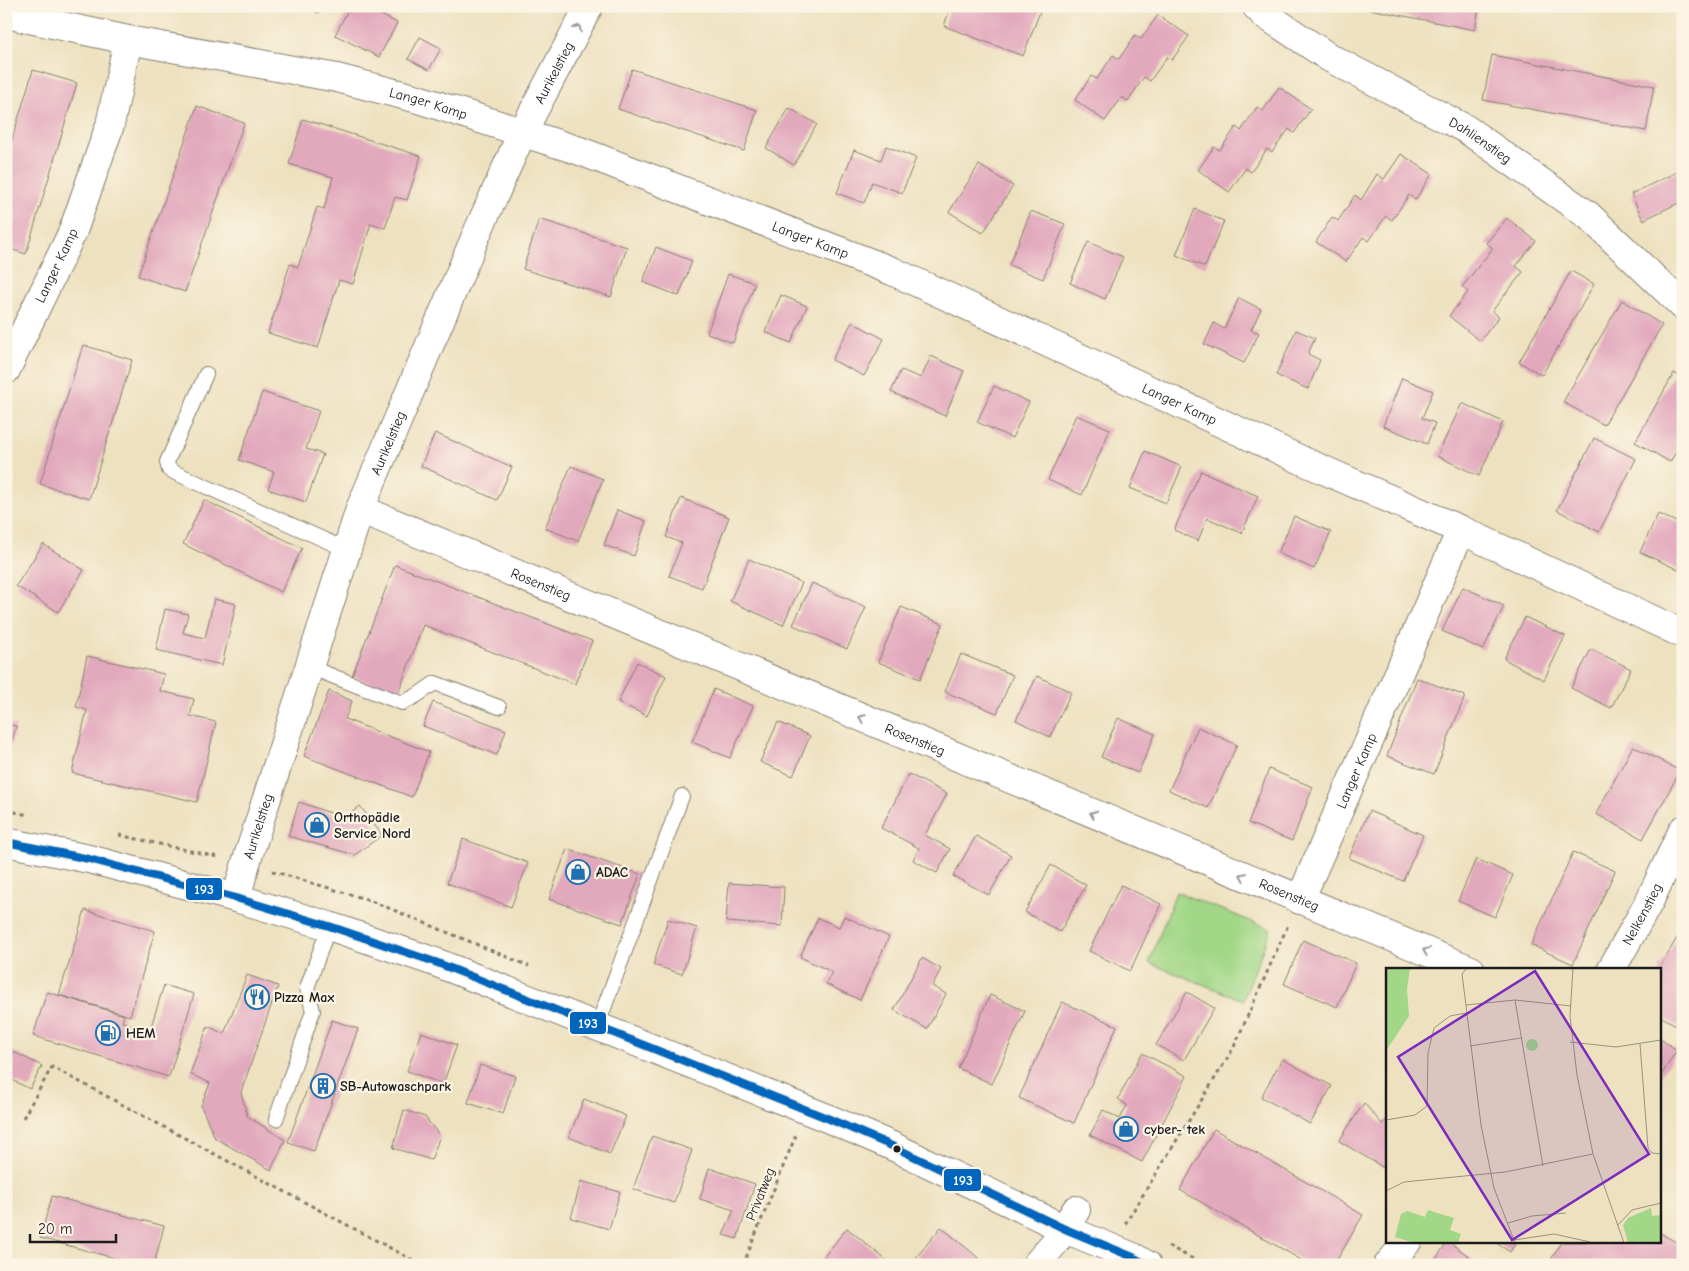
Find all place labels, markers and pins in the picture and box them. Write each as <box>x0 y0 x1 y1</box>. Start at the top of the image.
place label: Orthopädie Service Nord <box>334 809 411 842</box>
shop icon: Orthopädie Service Nord <box>304 812 330 838</box>
shop icon: ADAC <box>565 859 591 885</box>
place label: ADAC <box>596 864 629 881</box>
restaurant icon: Pizza Max <box>244 984 270 1010</box>
place label: Pizza Max <box>274 989 334 1006</box>
fuel station icon: HEM <box>95 1020 121 1046</box>
place label: HEM <box>126 1025 156 1042</box>
building icon: SB-Autowaschpark <box>310 1073 336 1099</box>
place label: SB-Autowaschpark <box>340 1078 451 1095</box>
shop icon: cyber- tek <box>1113 1116 1139 1142</box>
place label: cyber- tek <box>1144 1121 1205 1138</box>
unlabelled marker <box>892 1144 902 1154</box>

